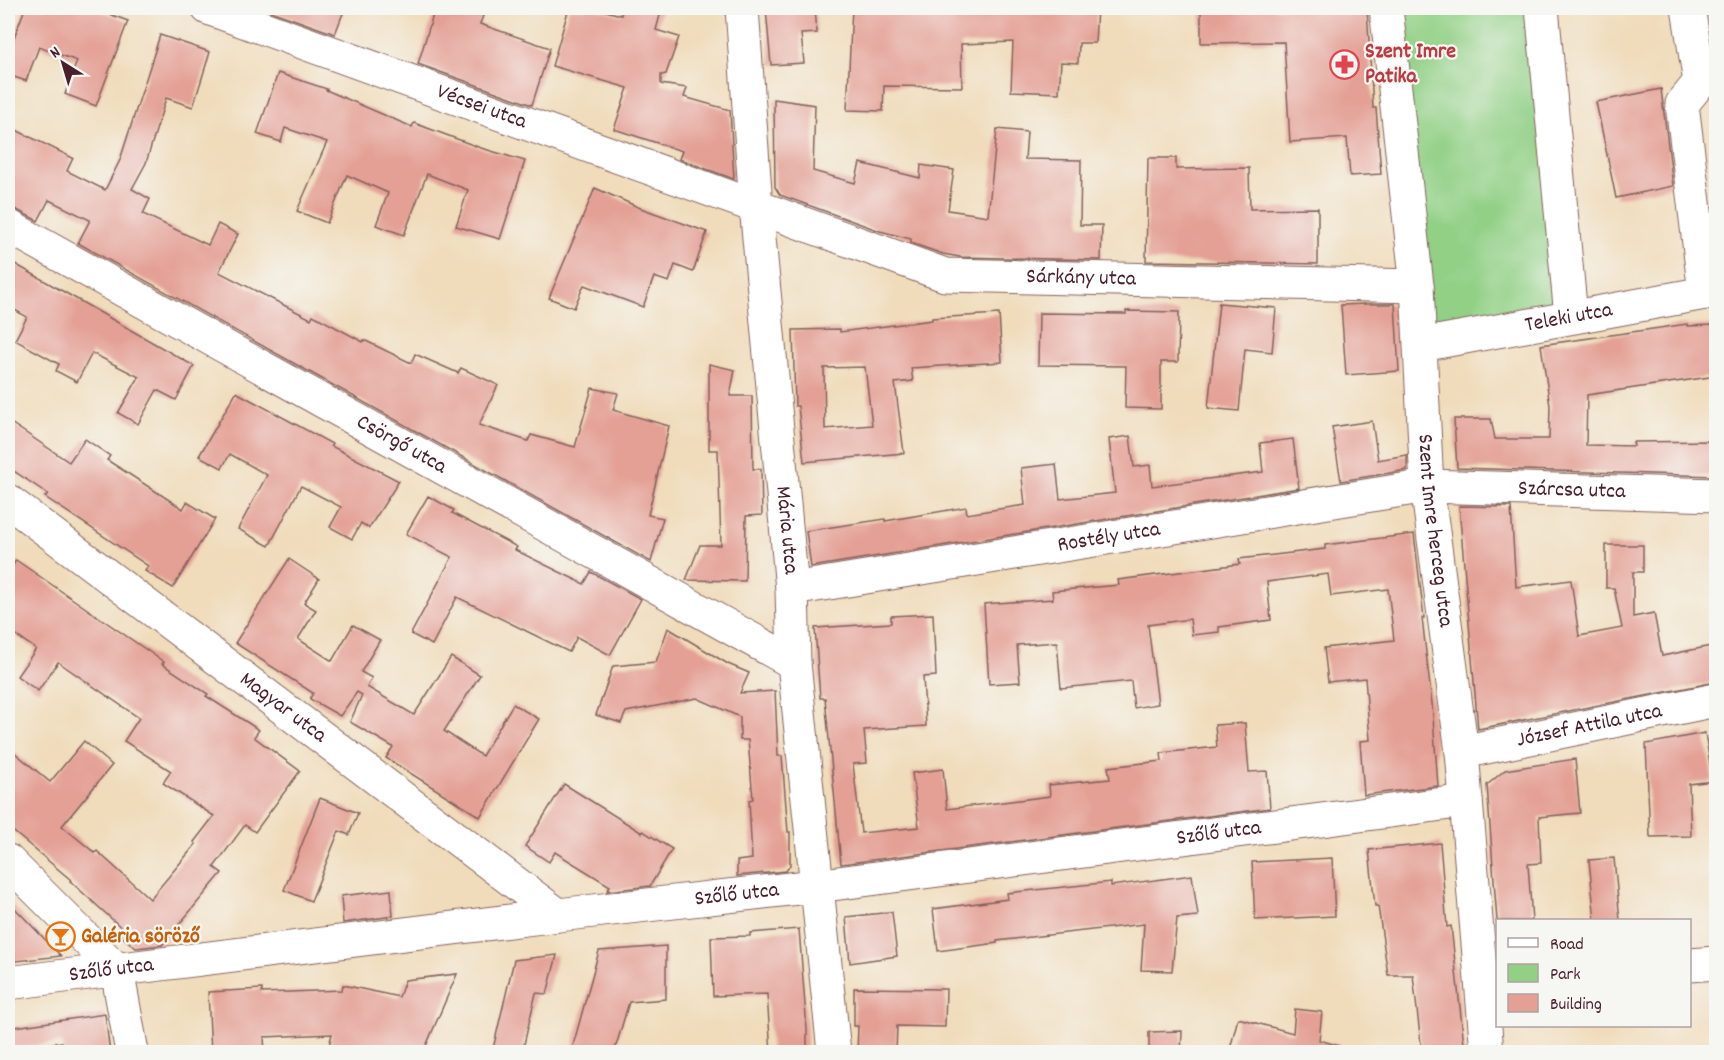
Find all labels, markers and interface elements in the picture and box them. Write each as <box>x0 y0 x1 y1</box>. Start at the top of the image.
north arrow <box>33 33 93 93</box>
place label: Szent Imre Patika <box>1365 37 1456 93</box>
text: N <box>45 41 66 65</box>
pharmacy icon: Szent Imre Patika <box>1328 49 1360 81</box>
street label: Vécsei utca <box>432 77 532 138</box>
street label: Sárkány utca <box>1026 261 1137 295</box>
street label: Teleki utca <box>1522 295 1615 341</box>
street label: Csörgő utca <box>350 407 453 483</box>
street label: Szent Imre herceg utca <box>1409 433 1461 629</box>
street label: Szárcsa utca <box>1517 473 1627 508</box>
street label: Mária utca <box>767 485 806 576</box>
street label: Rostély utca <box>1055 514 1163 561</box>
street label: Magyar utca <box>233 665 334 751</box>
street label: József Attila utca <box>1514 696 1665 756</box>
street label: Szőlő utca <box>1175 812 1263 854</box>
street label: Szőlő utca <box>693 875 781 915</box>
legend <box>1496 919 1691 1027</box>
bar icon: Galéria söröző <box>44 921 76 953</box>
place label: Galéria söröző <box>81 922 201 953</box>
text: Road <box>1550 933 1584 958</box>
street label: Szőlő utca <box>67 950 156 991</box>
text: Park <box>1550 963 1581 988</box>
text: Building <box>1550 993 1602 1018</box>

